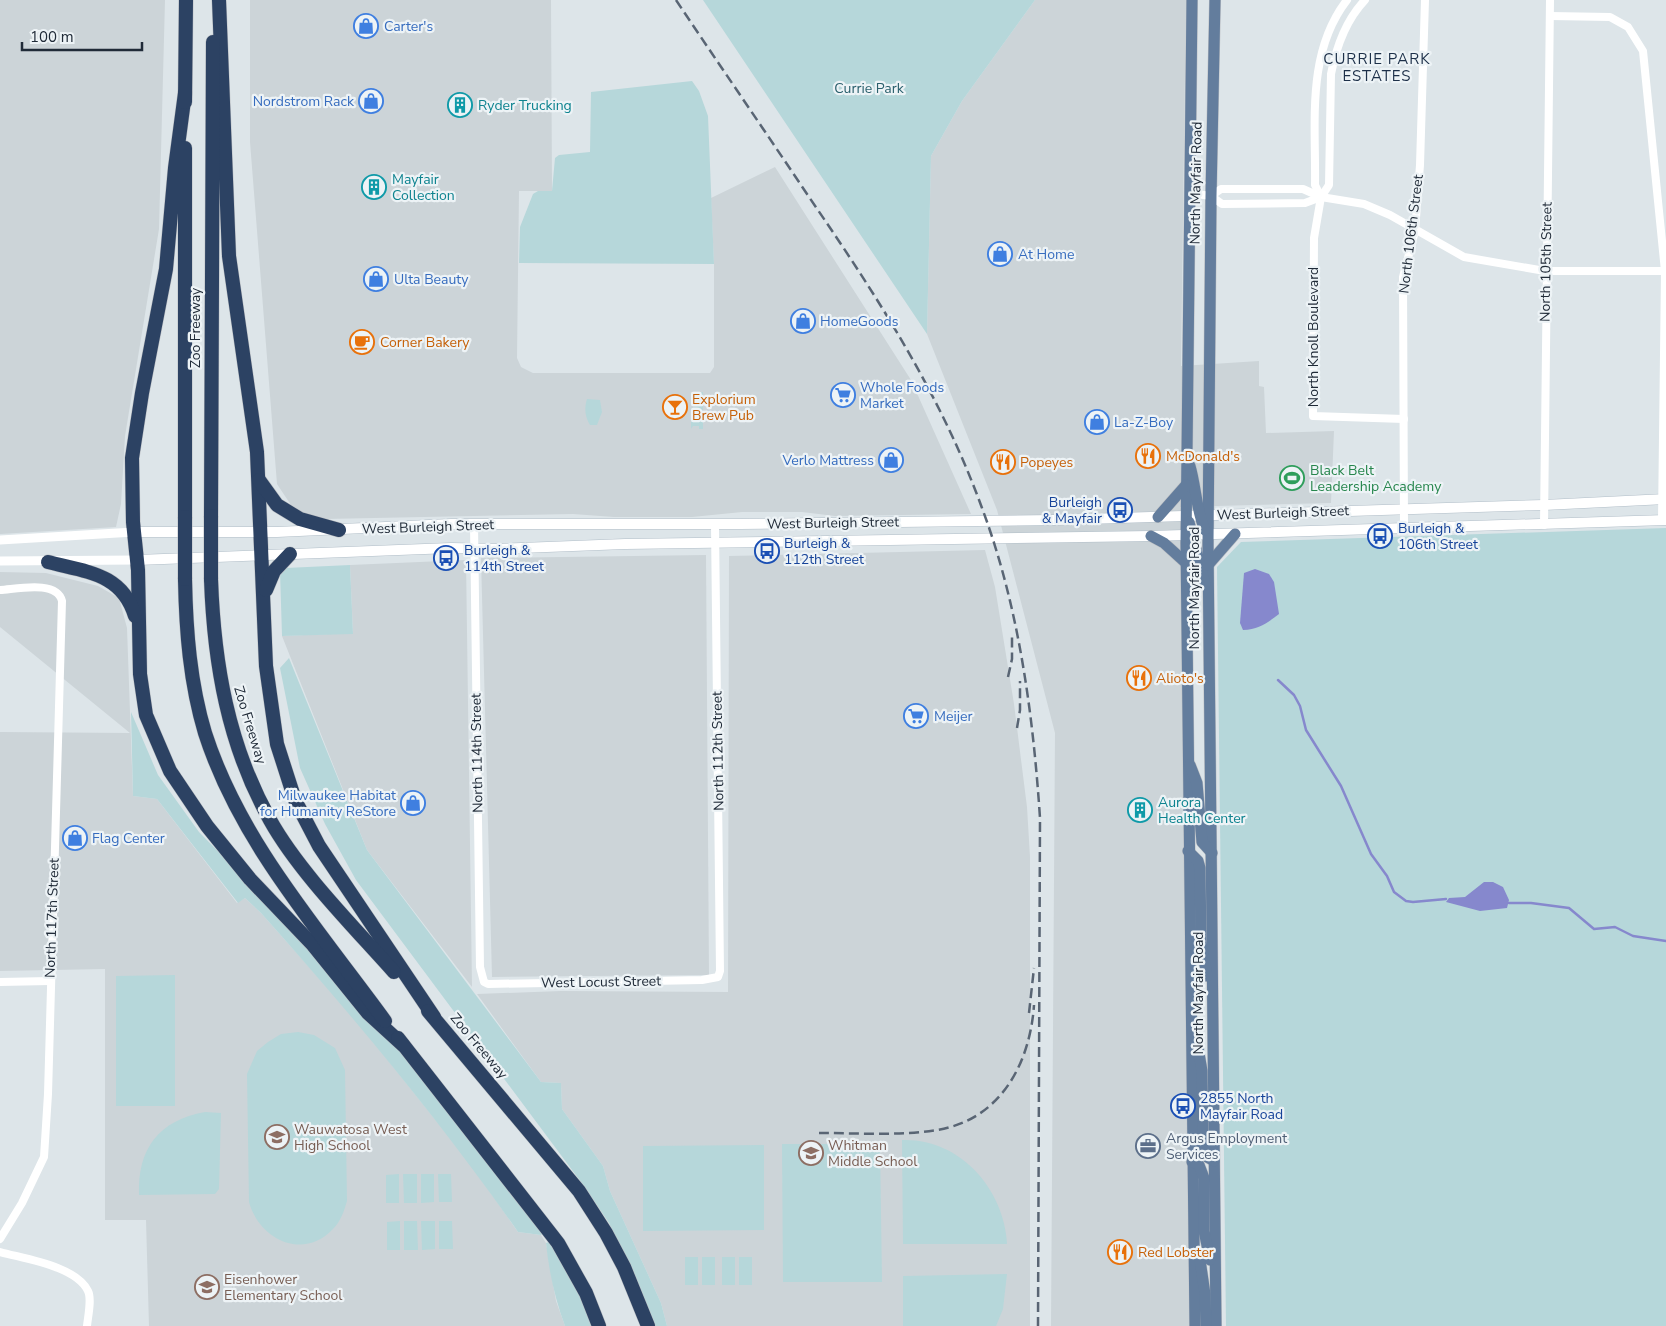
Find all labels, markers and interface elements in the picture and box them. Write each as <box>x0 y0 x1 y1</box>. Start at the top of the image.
shop icon: Carter's <box>353 13 379 39</box>
place label: Carter's <box>384 17 433 36</box>
scale bar <box>22 20 142 52</box>
text: 100 m <box>30 27 74 47</box>
district label: CURRIE PARK ESTATES <box>1323 49 1431 86</box>
park label: Currie Park <box>834 79 905 98</box>
shop icon: Nordstrom Rack <box>358 88 384 114</box>
place label: Nordstrom Rack <box>253 92 355 111</box>
building icon: Ryder Trucking <box>447 92 473 118</box>
place label: Ryder Trucking <box>478 96 572 115</box>
street label: North Mayfair Road <box>1185 121 1207 245</box>
place label: Mayfair Collection <box>392 170 455 205</box>
street label: North 106th Street <box>1394 173 1428 295</box>
building icon: Mayfair Collection <box>361 174 387 200</box>
street label: North 105th Street <box>1535 202 1557 322</box>
shop icon: At Home <box>987 241 1013 267</box>
place label: At Home <box>1018 245 1074 264</box>
shop icon: Ulta Beauty <box>363 266 389 292</box>
street label: North Knoll Boulevard <box>1304 267 1323 407</box>
place label: Ulta Beauty <box>394 270 469 289</box>
street label: Zoo Freeway <box>186 287 205 368</box>
shop icon: HomeGoods <box>790 308 816 334</box>
place label: HomeGoods <box>820 312 899 331</box>
cafe icon: Corner Bakery <box>349 329 375 355</box>
place label: Corner Bakery <box>380 333 470 352</box>
place label: Whole Foods Market <box>860 378 944 413</box>
supermarket icon: Whole Foods Market <box>830 382 856 408</box>
place label: Explorium Brew Pub <box>692 390 756 425</box>
bar icon: Explorium Brew Pub <box>662 394 688 420</box>
shop icon: La-Z-Boy <box>1084 409 1110 435</box>
place label: La-Z-Boy <box>1114 413 1174 432</box>
restaurant icon: McDonald's <box>1135 443 1161 469</box>
shop icon: Verlo Mattress <box>878 447 904 473</box>
place label: McDonald's <box>1166 447 1240 466</box>
restaurant icon: Popeyes <box>990 449 1016 475</box>
place label: Verlo Mattress <box>781 451 874 470</box>
place label: Popeyes <box>1020 453 1073 472</box>
place label: Black Belt Leadership Academy <box>1310 461 1442 496</box>
sports icon: Black Belt Leadership Academy <box>1279 465 1305 491</box>
place label: Burleigh & Mayfair <box>1042 493 1102 528</box>
bus stop icon: Burleigh & Mayfair <box>1107 497 1133 523</box>
street label: West Burleigh Street <box>1217 501 1350 525</box>
street label: West Burleigh Street <box>767 512 899 534</box>
street label: West Burleigh Street <box>362 515 495 539</box>
place label: Burleigh & 106th Street <box>1398 519 1478 554</box>
bus stop icon: Burleigh & 106th Street <box>1367 523 1393 549</box>
street label: North Mayfair Road <box>1185 526 1204 650</box>
place label: Burleigh & 112th Street <box>784 534 864 569</box>
bus stop icon: Burleigh & 112th Street <box>754 538 780 564</box>
place label: Burleigh & 114th Street <box>464 541 544 576</box>
bus stop icon: Burleigh & 114th Street <box>433 545 459 571</box>
restaurant icon: Alioto's <box>1126 665 1152 691</box>
place label: Alioto's <box>1156 669 1204 688</box>
street label: Zoo Freeway <box>229 684 271 767</box>
street label: North 112th Street <box>707 691 729 811</box>
street label: North 114th Street <box>466 693 488 813</box>
supermarket icon: Meijer <box>903 703 929 729</box>
place label: Meijer <box>934 707 972 726</box>
place label: Milwaukee Habitat for Humanity ReStore <box>260 786 396 821</box>
shop icon: Milwaukee Habitat for Humanity ReStore <box>400 790 426 816</box>
place label: Aurora Health Center <box>1158 793 1246 828</box>
building icon: Aurora Health Center <box>1127 797 1153 823</box>
shop icon: Flag Center <box>62 825 88 851</box>
place label: Flag Center <box>92 829 165 848</box>
street label: North 117th Street <box>40 858 64 978</box>
street label: North Mayfair Road <box>1189 931 1208 1055</box>
street label: West Locust Street <box>541 971 661 993</box>
street label: Zoo Freeway <box>446 1009 513 1084</box>
place label: 2855 North Mayfair Road <box>1200 1089 1283 1124</box>
bus stop icon: 2855 North Mayfair Road <box>1170 1093 1196 1119</box>
place label: Wauwatosa West High School <box>294 1120 407 1155</box>
school or university icon: Wauwatosa West High School <box>264 1124 290 1150</box>
place label: Argus Employment Services <box>1166 1129 1287 1164</box>
office icon: Argus Employment Services <box>1135 1133 1161 1159</box>
place label: Whitman Middle School <box>828 1136 918 1171</box>
school or university icon: Whitman Middle School <box>798 1140 824 1166</box>
restaurant icon: Red Lobster <box>1107 1239 1133 1265</box>
place label: Red Lobster <box>1138 1243 1214 1262</box>
place label: Eisenhower Elementary School <box>224 1270 343 1305</box>
school or university icon: Eisenhower Elementary School <box>194 1274 220 1300</box>

